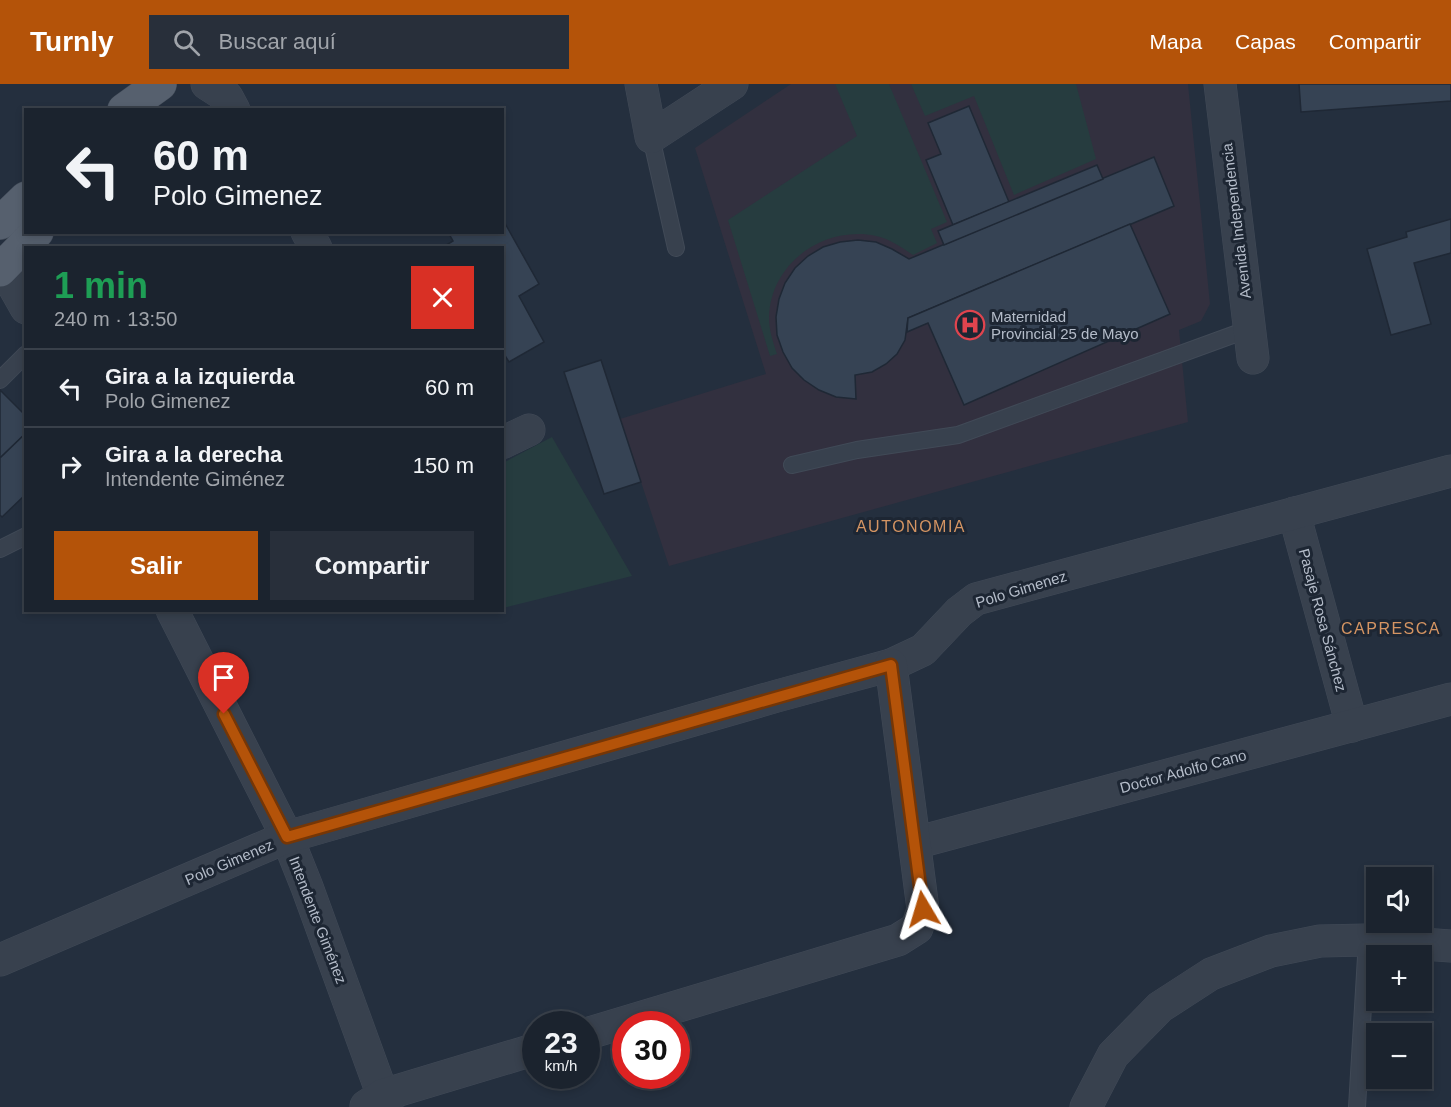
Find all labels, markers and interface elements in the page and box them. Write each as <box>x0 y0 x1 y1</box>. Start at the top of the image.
search box <box>149 15 569 69</box>
text: Turnly <box>30 26 113 57</box>
icon: search <box>170 26 203 59</box>
text: Buscar aquí <box>218 29 336 54</box>
text: Mapa <box>1150 30 1202 53</box>
text: Capas <box>1235 30 1296 53</box>
text: Compartir <box>1329 30 1421 53</box>
icon: left <box>54 132 132 210</box>
text: 60 m <box>153 132 249 179</box>
street label: Avenida Independencia <box>1218 142 1254 300</box>
text: Polo Gimenez <box>153 181 323 211</box>
text: 1 min <box>54 265 148 306</box>
button: close <box>411 266 474 329</box>
text: 240 m · 13:50 <box>54 308 177 330</box>
place label: Maternidad Provincial 25 de Mayo <box>991 308 1139 342</box>
hospital icon: Maternidad Provincial 25 de Mayo <box>954 309 986 341</box>
text: Gira a la izquierda <box>105 364 295 389</box>
icon: left <box>54 372 87 405</box>
text: 60 m <box>425 375 474 400</box>
text: Polo Gimenez <box>105 390 231 412</box>
text: Gira a la derecha <box>105 442 282 467</box>
icon: right <box>54 450 87 483</box>
text: 150 m <box>413 453 474 478</box>
text: Intendente Giménez <box>105 468 285 490</box>
district label: AUTONOMIA <box>856 518 966 535</box>
button: Salir <box>54 531 258 600</box>
button: Compartir <box>270 531 474 600</box>
street label: Pasaje Rosa Sánchez <box>1296 547 1350 693</box>
street label: Polo Gimenez <box>973 567 1069 611</box>
district label: CAPRESCA <box>1341 620 1441 637</box>
pin <box>198 652 249 714</box>
icon: arrive <box>207 661 240 694</box>
street label: Doctor Adolfo Cano <box>1118 746 1248 796</box>
street label: Polo Gimenez <box>182 836 276 888</box>
street label: Intendente Giménez <box>286 854 350 986</box>
map controls <box>1366 867 1432 1089</box>
button: sound <box>1366 867 1432 933</box>
position arrow <box>891 877 955 941</box>
button: + <box>1366 945 1432 1011</box>
speed limit sign: 30 <box>612 1011 690 1089</box>
button: − <box>1366 1023 1432 1089</box>
text: 23 <box>544 1026 578 1059</box>
text: km/h <box>545 1057 577 1074</box>

